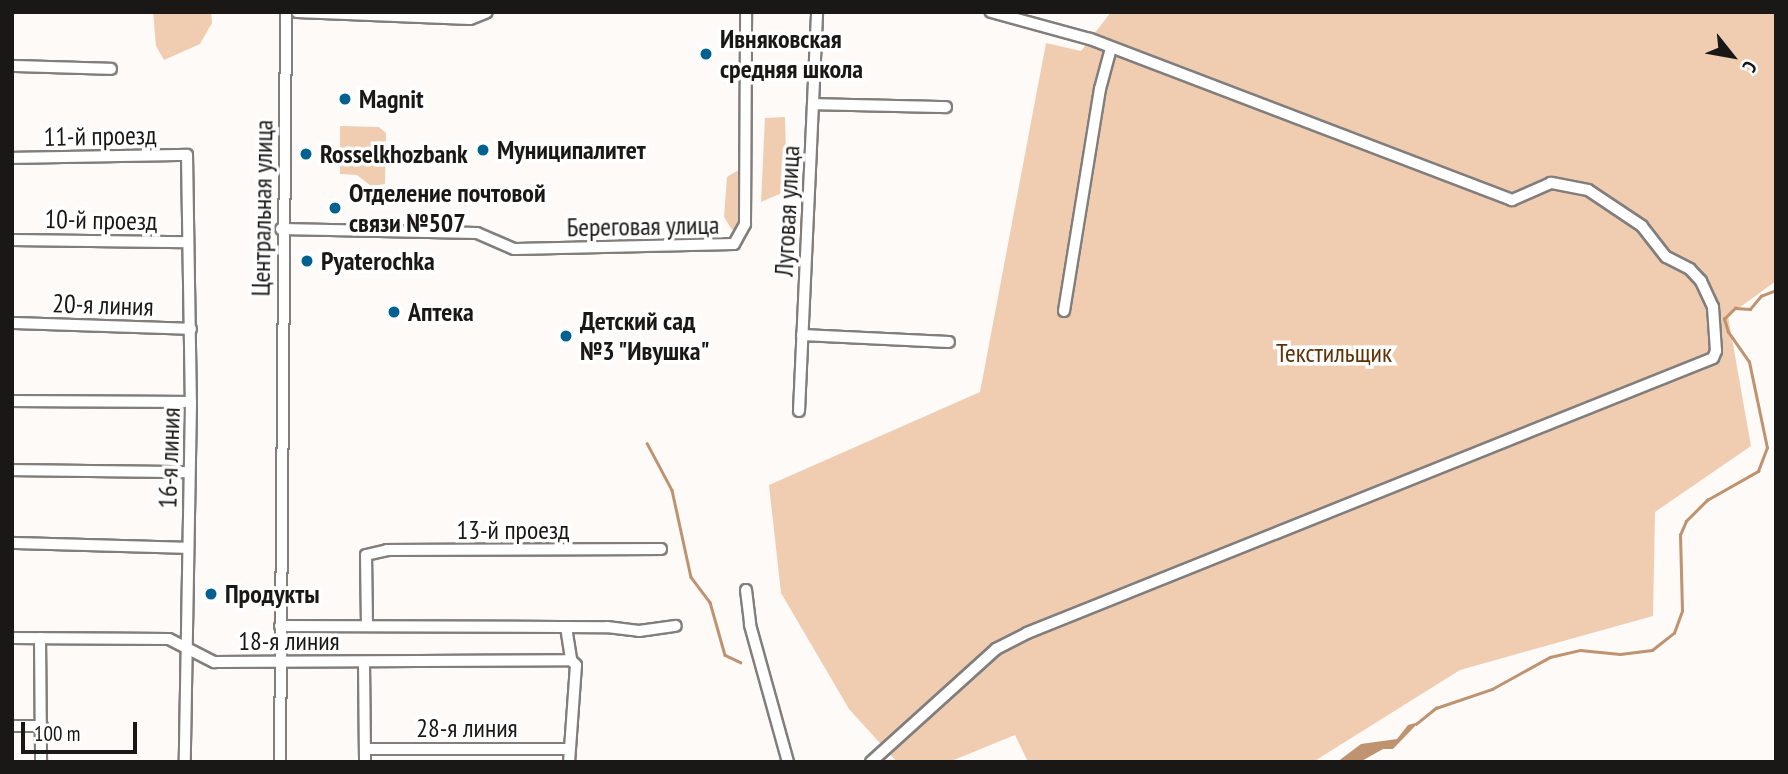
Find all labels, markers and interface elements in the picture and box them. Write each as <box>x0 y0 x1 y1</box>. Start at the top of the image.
north arrow <box>1697 21 1767 91</box>
place label: Ивняковская средняя школа <box>720 23 863 84</box>
marker: Ивняковская средняя школа <box>698 46 714 62</box>
text: С <box>1737 57 1763 77</box>
place label: Magnit <box>359 83 424 115</box>
marker: Magnit <box>337 91 353 107</box>
street label: 11-й проезд <box>43 119 157 153</box>
street label: Центральная улица <box>245 119 279 297</box>
place label: Муниципалитет <box>497 134 646 166</box>
place label: Rosselkhozbank <box>320 138 468 170</box>
marker: Муниципалитет <box>475 142 491 158</box>
street label: Луговая улица <box>768 145 806 277</box>
marker: Rosselkhozbank <box>298 146 314 162</box>
place label: Отделение почтовой связи №507 <box>349 177 546 238</box>
marker: Отделение почтовой связи №507 <box>327 200 343 216</box>
street label: 10-й проезд <box>44 203 158 237</box>
street label: Береговая улица <box>566 209 720 243</box>
place label: Pyaterochka <box>321 245 435 277</box>
marker: Pyaterochka <box>299 253 315 269</box>
street label: 20-я линия <box>52 288 154 322</box>
place label: Аптека <box>408 296 474 328</box>
marker: Аптека <box>386 304 402 320</box>
place label: Детский сад №3 "Ивушка" <box>580 305 711 366</box>
marker: Детский сад №3 "Ивушка" <box>558 328 574 344</box>
park label: Текстильщик <box>1276 337 1392 369</box>
street label: 16-я линия <box>152 407 186 509</box>
street label: 13-й проезд <box>457 514 569 546</box>
place label: Продукты <box>225 578 320 610</box>
marker: Продукты <box>203 586 219 602</box>
street label: 18-я линия <box>238 625 340 657</box>
scale bar <box>24 708 140 752</box>
street label: 28-я линия <box>416 712 518 744</box>
text: 100 m <box>34 720 80 747</box>

